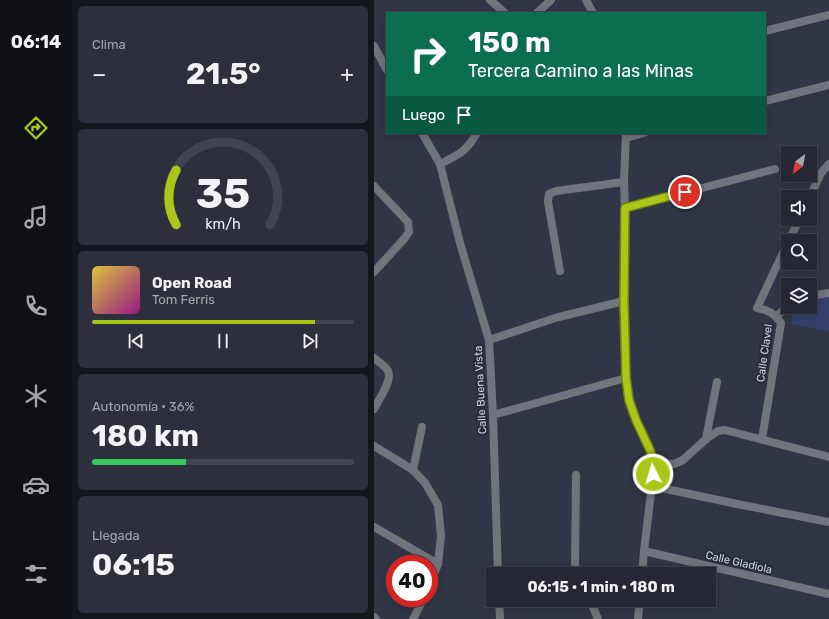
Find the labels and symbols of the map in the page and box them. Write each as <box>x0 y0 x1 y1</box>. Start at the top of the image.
north arrow <box>781 146 817 182</box>
pin <box>668 175 702 209</box>
street label: Calle Clavel <box>754 323 775 383</box>
street label: Calle Buena Vista <box>472 345 489 435</box>
position arrow <box>632 453 674 495</box>
street label: Calle Gladiola <box>704 548 774 576</box>
speed limit sign: 40 <box>386 555 438 607</box>

